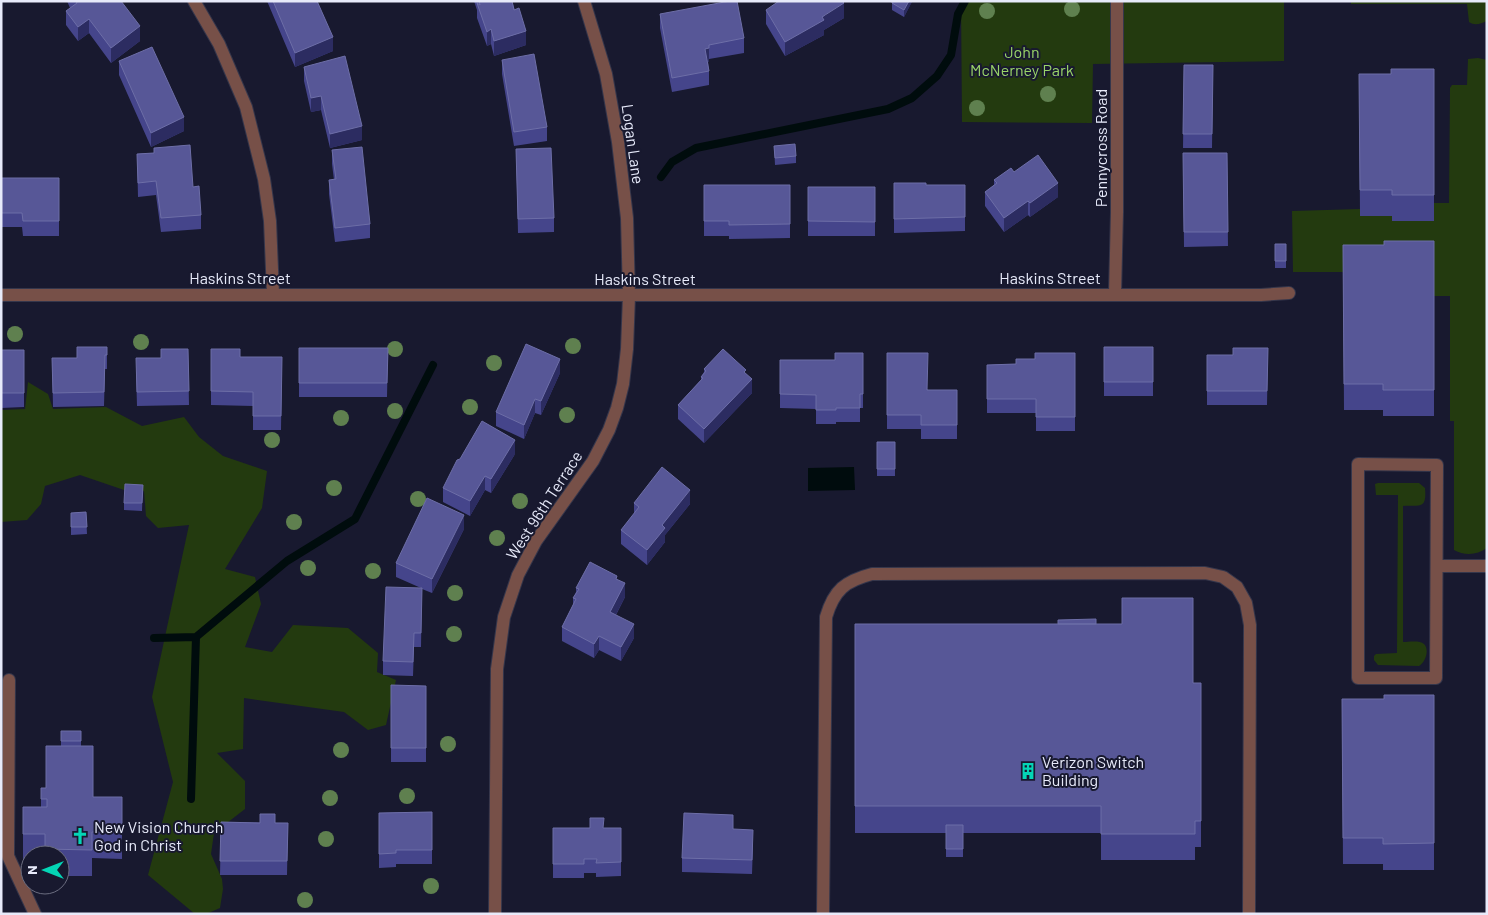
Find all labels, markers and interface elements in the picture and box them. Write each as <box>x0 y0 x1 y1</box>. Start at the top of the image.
park label: John McNerney Park <box>970 42 1074 79</box>
street label: Pennycross Road <box>1091 89 1110 207</box>
street label: Logan Lane <box>618 103 649 185</box>
street label: Haskins Street <box>189 268 291 287</box>
street label: Haskins Street <box>999 268 1101 287</box>
street label: Haskins Street <box>594 269 696 288</box>
street label: West 96th Terrace <box>501 447 586 563</box>
place label: Verizon Switch Building <box>1042 752 1144 789</box>
building icon: Verizon Switch Building <box>1018 761 1038 781</box>
place label: New Vision Church God in Christ <box>94 817 223 854</box>
church icon: New Vision Church God in Christ <box>70 826 90 846</box>
north arrow <box>20 845 70 895</box>
text: N <box>23 865 40 875</box>

